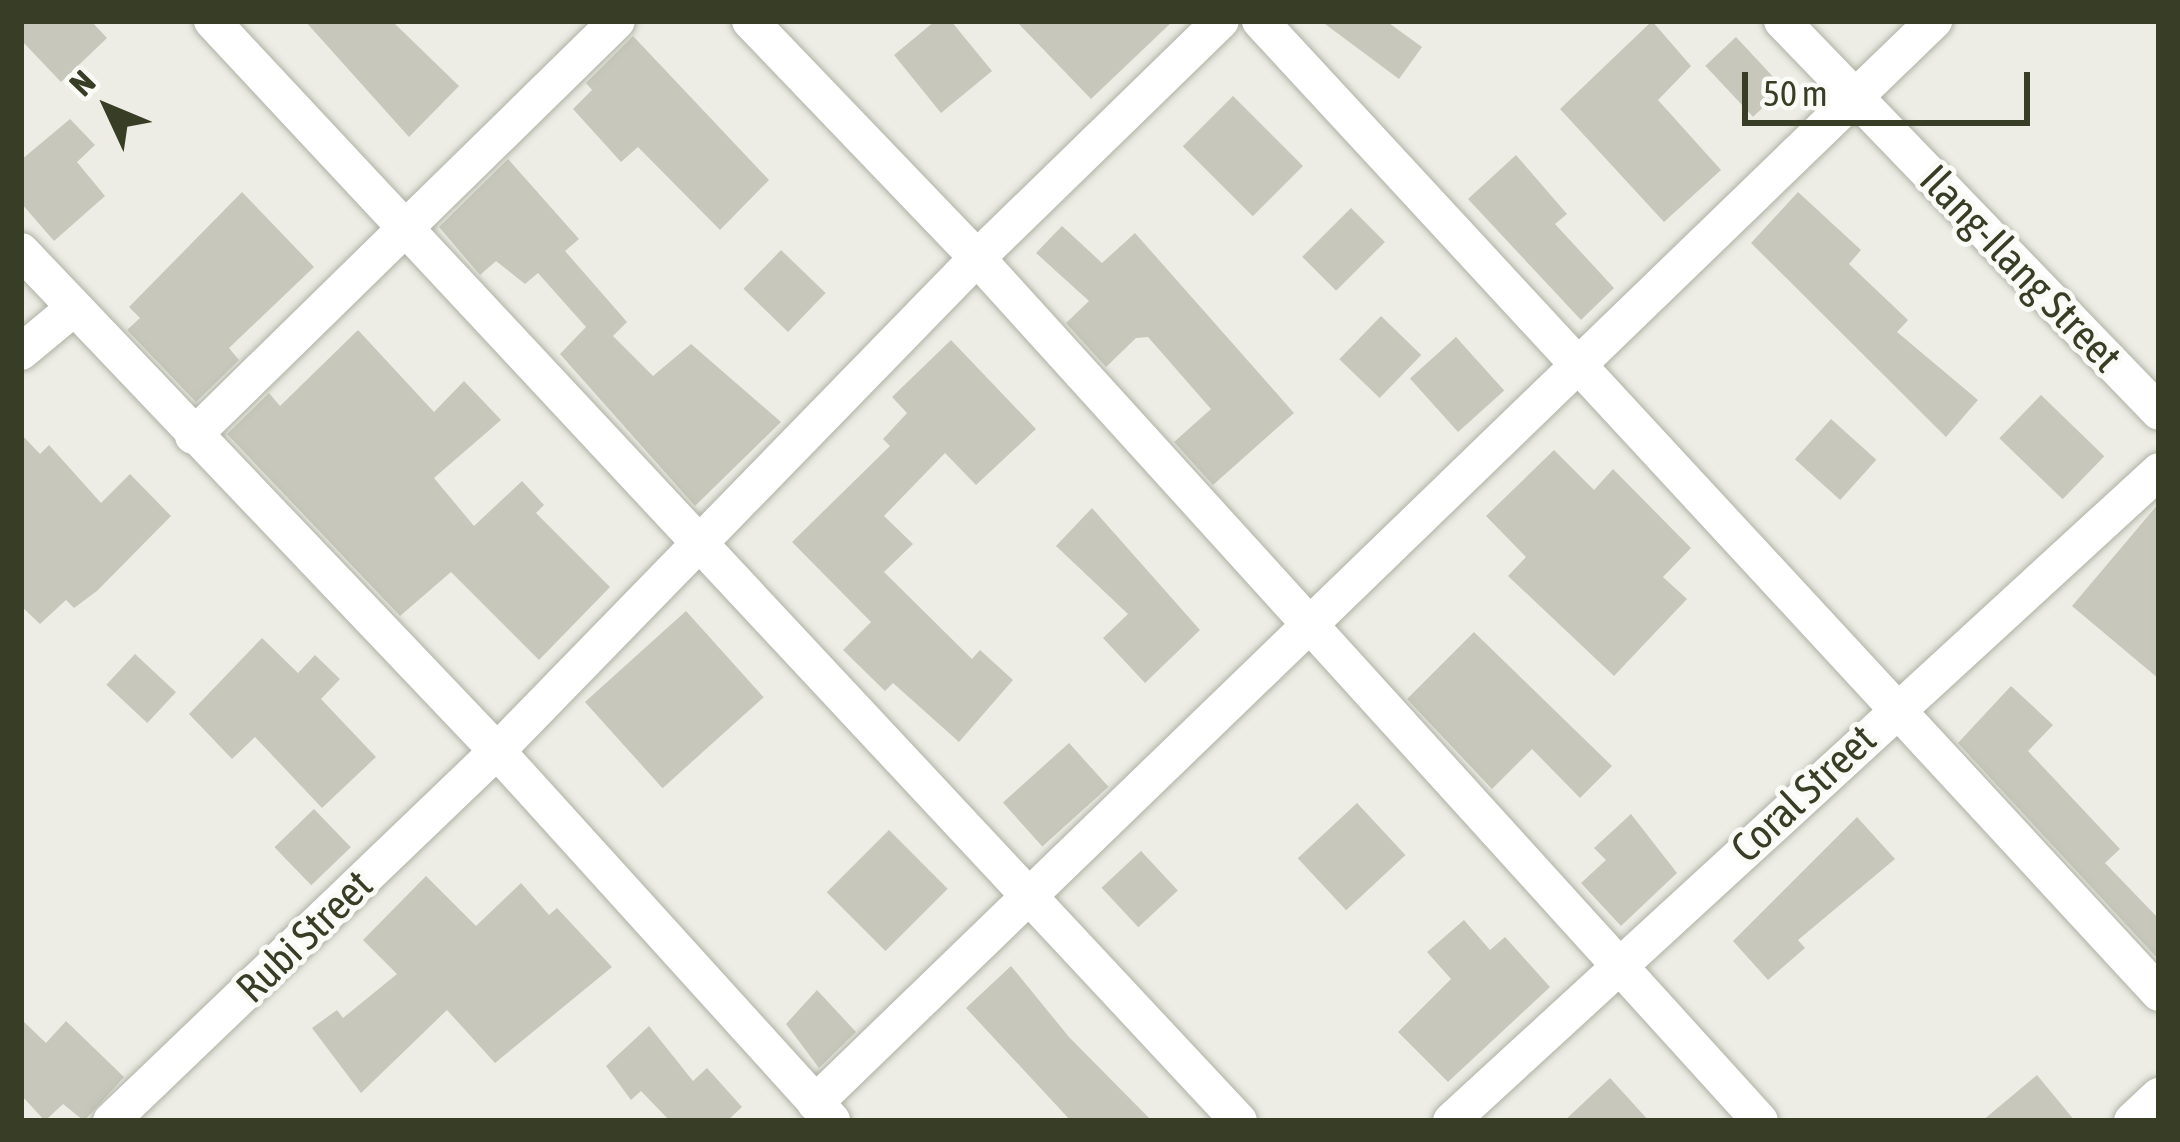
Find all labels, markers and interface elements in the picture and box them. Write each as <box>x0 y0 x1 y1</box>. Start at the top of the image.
north arrow <box>48 48 168 168</box>
scale bar <box>1748 48 2036 122</box>
text: N <box>62 63 103 103</box>
text: 50 m <box>1763 72 1828 114</box>
street label: Ilang-Ilang Street <box>1910 154 2132 382</box>
street label: Coral Street <box>1720 714 1886 872</box>
street label: Rubi Street <box>226 859 382 1013</box>

